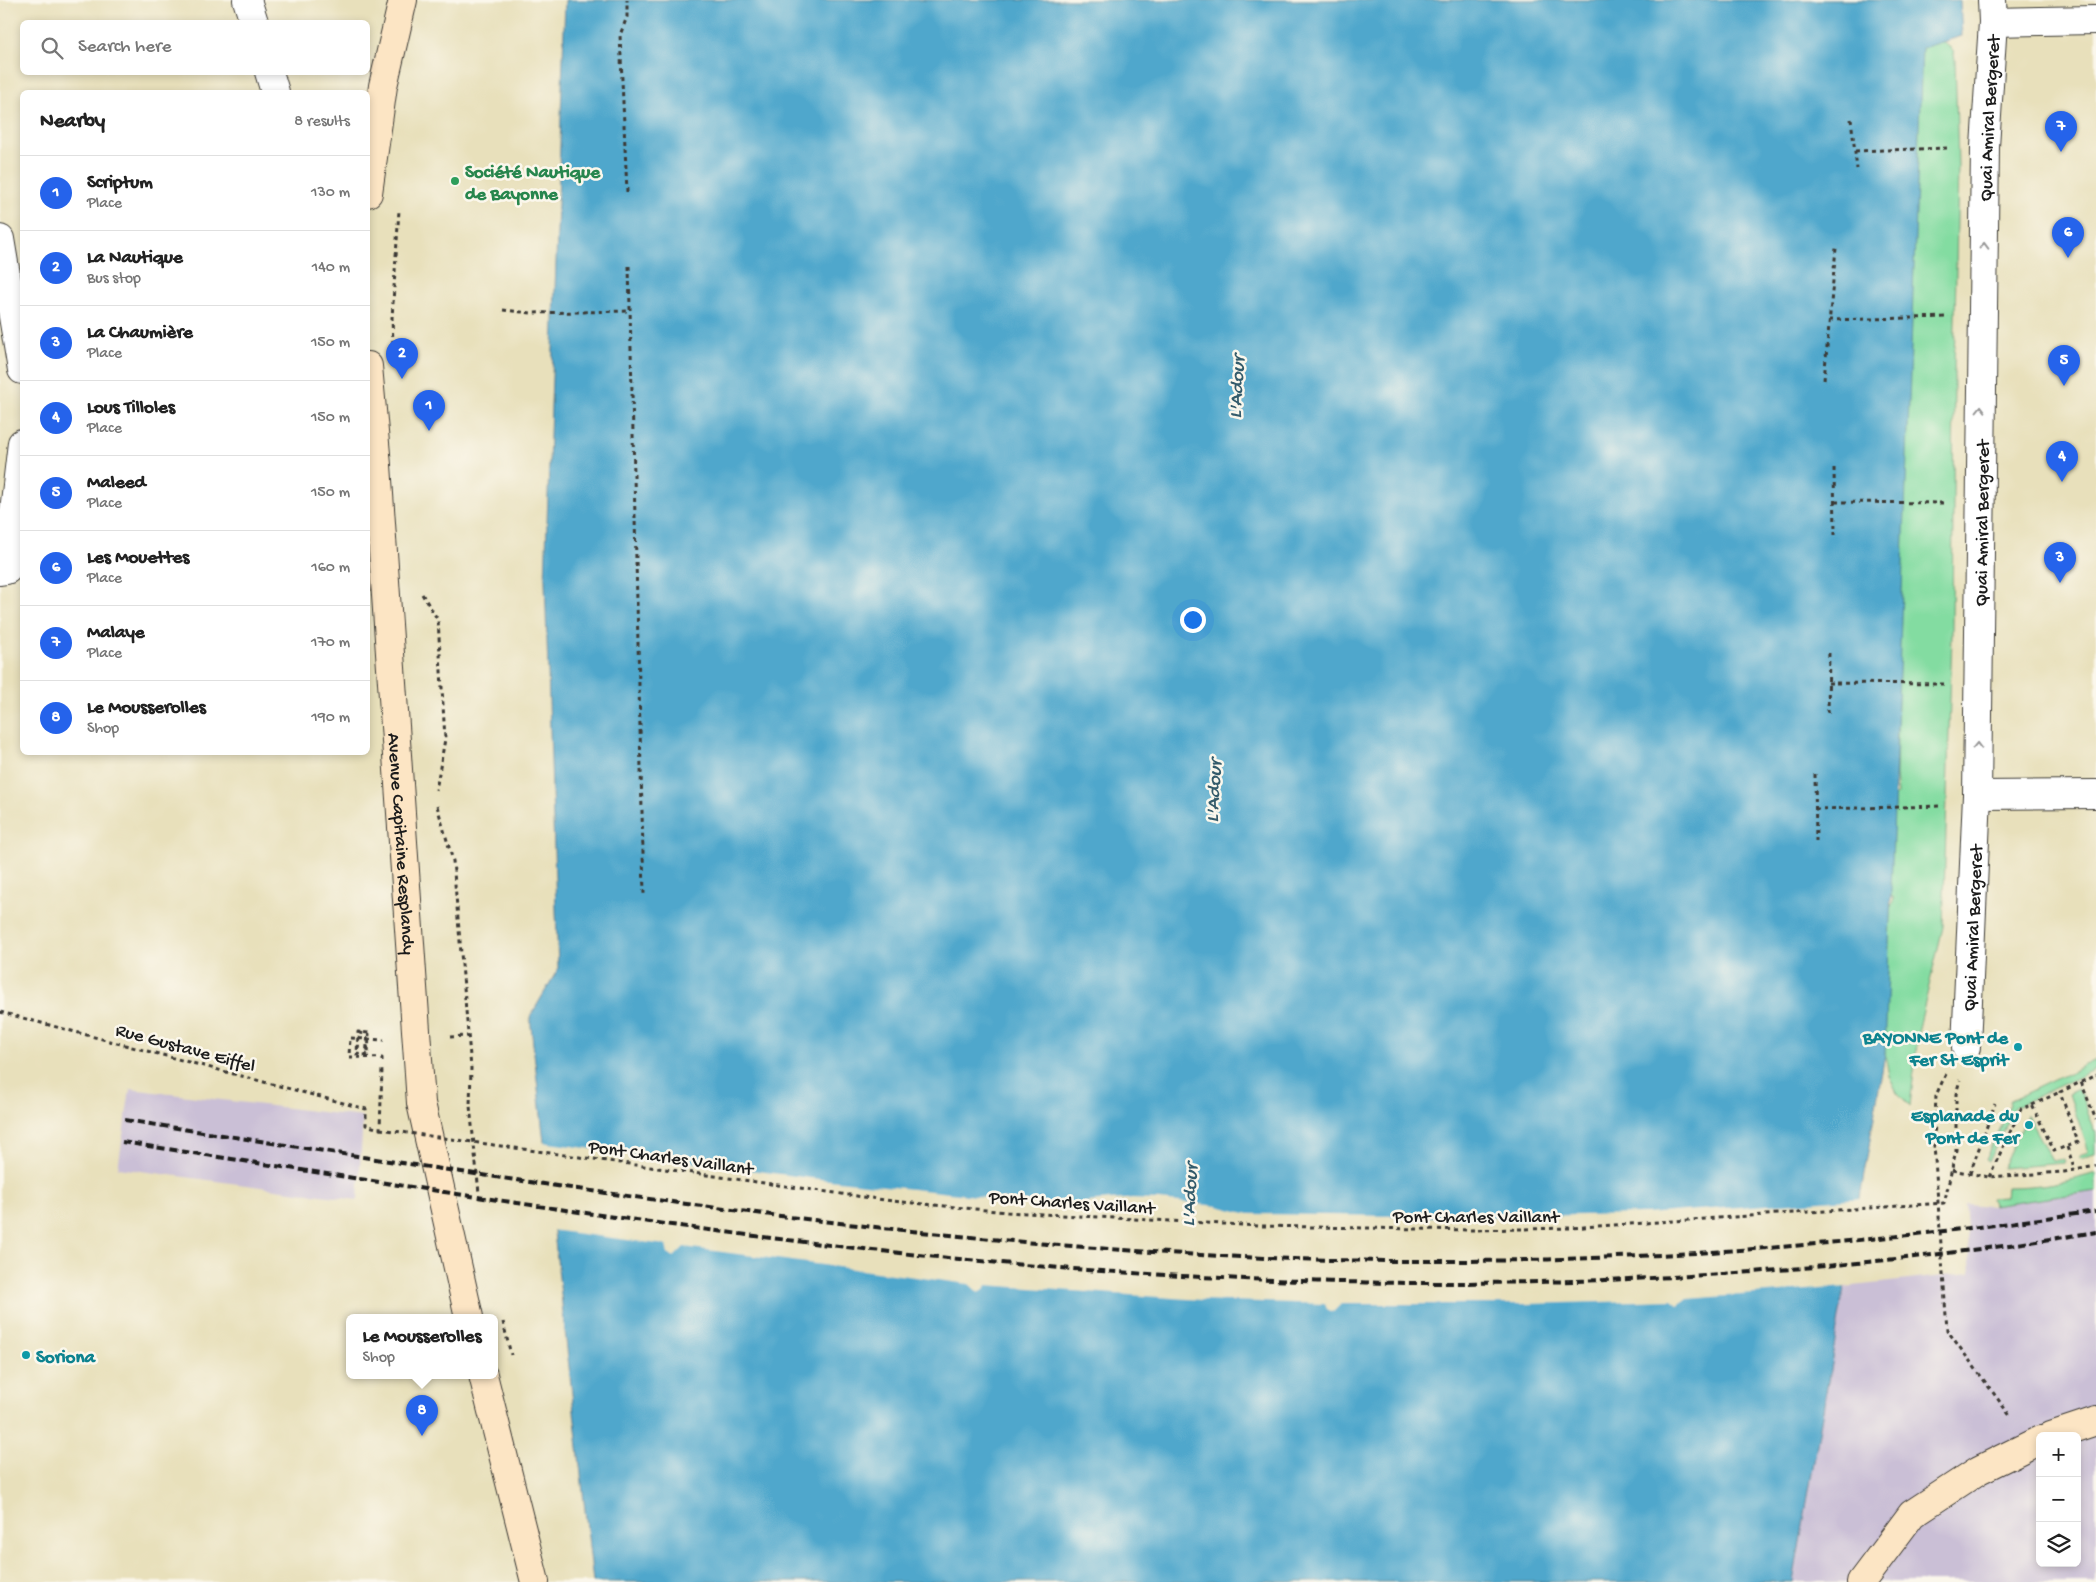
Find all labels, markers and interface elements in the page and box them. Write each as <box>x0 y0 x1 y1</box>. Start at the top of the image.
search box <box>20 20 370 75</box>
street label: Quai Amiral Bergeret <box>1976 32 2007 202</box>
icon: search <box>38 34 66 62</box>
text: Search here <box>78 36 172 59</box>
text: Nearby <box>40 110 105 135</box>
pin: 7 <box>2045 111 2077 152</box>
text: 8 results <box>294 113 350 132</box>
place label: Société Nautique de Bayonne <box>465 162 601 207</box>
text: Scriptum <box>87 172 153 195</box>
marker: Société Nautique de Bayonne <box>449 175 461 187</box>
text: 1 <box>53 184 59 203</box>
text: 130 m <box>311 184 350 203</box>
text: Place <box>87 195 122 214</box>
pin: 6 <box>2052 217 2084 258</box>
one-way arrow <box>1979 242 1989 250</box>
text: La Nautique <box>87 247 183 270</box>
text: 2 <box>52 259 60 278</box>
text: 140 m <box>312 259 350 278</box>
text: Bus stop <box>87 270 141 289</box>
text: La Chaumière <box>87 322 193 345</box>
text: 3 <box>52 334 60 353</box>
text: 150 m <box>311 334 350 353</box>
pin: 2 <box>386 338 418 379</box>
text: Place <box>87 345 122 364</box>
pin: 5 <box>2048 345 2080 386</box>
water label: L'Adour <box>1225 351 1252 419</box>
pin: 1 <box>413 390 445 431</box>
text: Lous Tilloles <box>87 397 175 420</box>
one-way arrow <box>1976 405 1986 412</box>
text: 4 <box>52 409 60 428</box>
text: 150 m <box>311 409 350 428</box>
text: Place <box>87 420 122 439</box>
street label: Quai Amiral Bergeret <box>1971 437 1996 607</box>
pin: 4 <box>2046 441 2078 482</box>
text: Maleed <box>87 472 146 495</box>
text: 5 <box>52 484 60 503</box>
text: 150 m <box>311 484 350 503</box>
text: Place <box>87 495 122 514</box>
pin: 3 <box>2044 542 2076 583</box>
text: Les Mouettes <box>87 547 189 570</box>
text: 6 <box>52 559 60 578</box>
text: 160 m <box>311 559 350 578</box>
text: Place <box>87 570 122 589</box>
your location <box>1180 607 1206 633</box>
text: Malaye <box>87 622 145 645</box>
text: 7 <box>52 634 60 653</box>
text: 170 m <box>311 634 350 653</box>
text: Place <box>87 645 122 664</box>
text: Le Mousserolles <box>87 697 206 720</box>
text: 8 <box>52 709 60 728</box>
text: 190 m <box>311 709 350 728</box>
text: Shop <box>87 720 119 739</box>
street label: Avenue Capitaine Resplandy <box>381 732 419 956</box>
one-way arrow <box>1972 742 1982 750</box>
water label: L'Adour <box>1202 755 1229 823</box>
street label: Quai Amiral Bergeret <box>1960 842 1990 1012</box>
street label: Rue Gustave Eiffel <box>113 1020 257 1079</box>
place label: BAYONNE Pont de Fer St Esprit <box>1862 1028 2010 1073</box>
marker: BAYONNE Pont de Fer St Esprit <box>2012 1041 2024 1053</box>
place label: Esplanade du Pont de Fer <box>1911 1106 2021 1151</box>
marker: Esplanade du Pont de Fer <box>2023 1119 2035 1131</box>
street label: Pont Charles Vaillant <box>586 1136 756 1183</box>
water label: L'Adour <box>1178 1159 1205 1227</box>
street label: Pont Charles Vaillant <box>987 1187 1158 1222</box>
street label: Pont Charles Vaillant <box>1392 1207 1561 1230</box>
popup <box>346 1314 498 1379</box>
text: Le Mousserolles <box>363 1326 481 1349</box>
place label: Soriona <box>36 1347 96 1370</box>
marker: Soriona <box>20 1349 32 1361</box>
text: Shop <box>363 1349 395 1368</box>
pin: 8 <box>406 1395 438 1436</box>
map controls <box>2036 1432 2081 1567</box>
button: + <box>2036 1432 2081 1477</box>
button: − <box>2036 1477 2081 1522</box>
button: layers <box>2036 1522 2081 1567</box>

